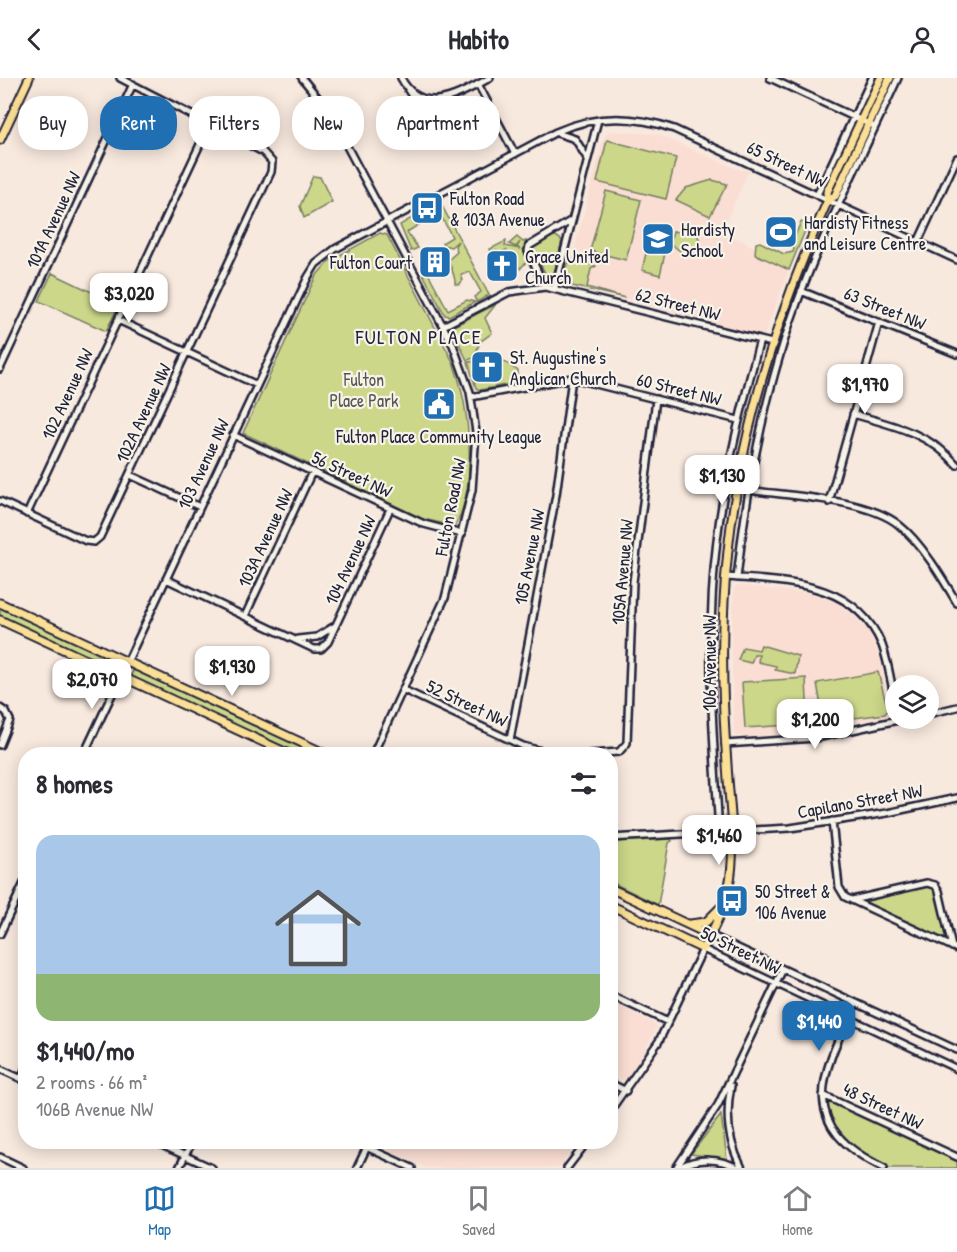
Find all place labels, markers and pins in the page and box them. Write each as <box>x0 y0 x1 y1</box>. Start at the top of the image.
place label: Fulton Road & 103A Avenue <box>449 186 545 232</box>
bus stop icon: Fulton Road & 103A Avenue <box>409 190 445 226</box>
place label: Hardisty Fitness and Leisure Centre <box>804 210 926 256</box>
sports icon: Hardisty Fitness and Leisure Centre <box>763 214 799 250</box>
place label: Hardisty School <box>681 217 736 263</box>
school or university icon: Hardisty School <box>640 221 676 257</box>
building icon: Fulton Court <box>417 244 453 280</box>
place label: Grace United Church <box>525 244 608 290</box>
church icon: Grace United Church <box>484 248 520 284</box>
place label: Fulton Court <box>329 250 413 275</box>
pin: $3,020 <box>80 273 178 324</box>
place label: St. Augustine's Anglican Church <box>510 345 617 391</box>
church icon: St. Augustine's Anglican Church <box>469 349 505 385</box>
pin: $1,970 <box>816 364 914 415</box>
public building icon: Fulton Place Community League <box>421 386 457 422</box>
place label: Fulton Place Community League <box>335 424 542 449</box>
pin: $1,130 <box>673 455 771 506</box>
pin: $1,930 <box>183 646 281 697</box>
pin: $2,070 <box>43 659 141 710</box>
pin: $1,200 <box>766 699 864 750</box>
pin: $1,460 <box>670 815 768 866</box>
place label: 50 Street & 106 Avenue <box>755 879 830 925</box>
bus stop icon: 50 Street & 106 Avenue <box>714 883 750 919</box>
pin: $1,440 <box>770 1001 868 1052</box>

